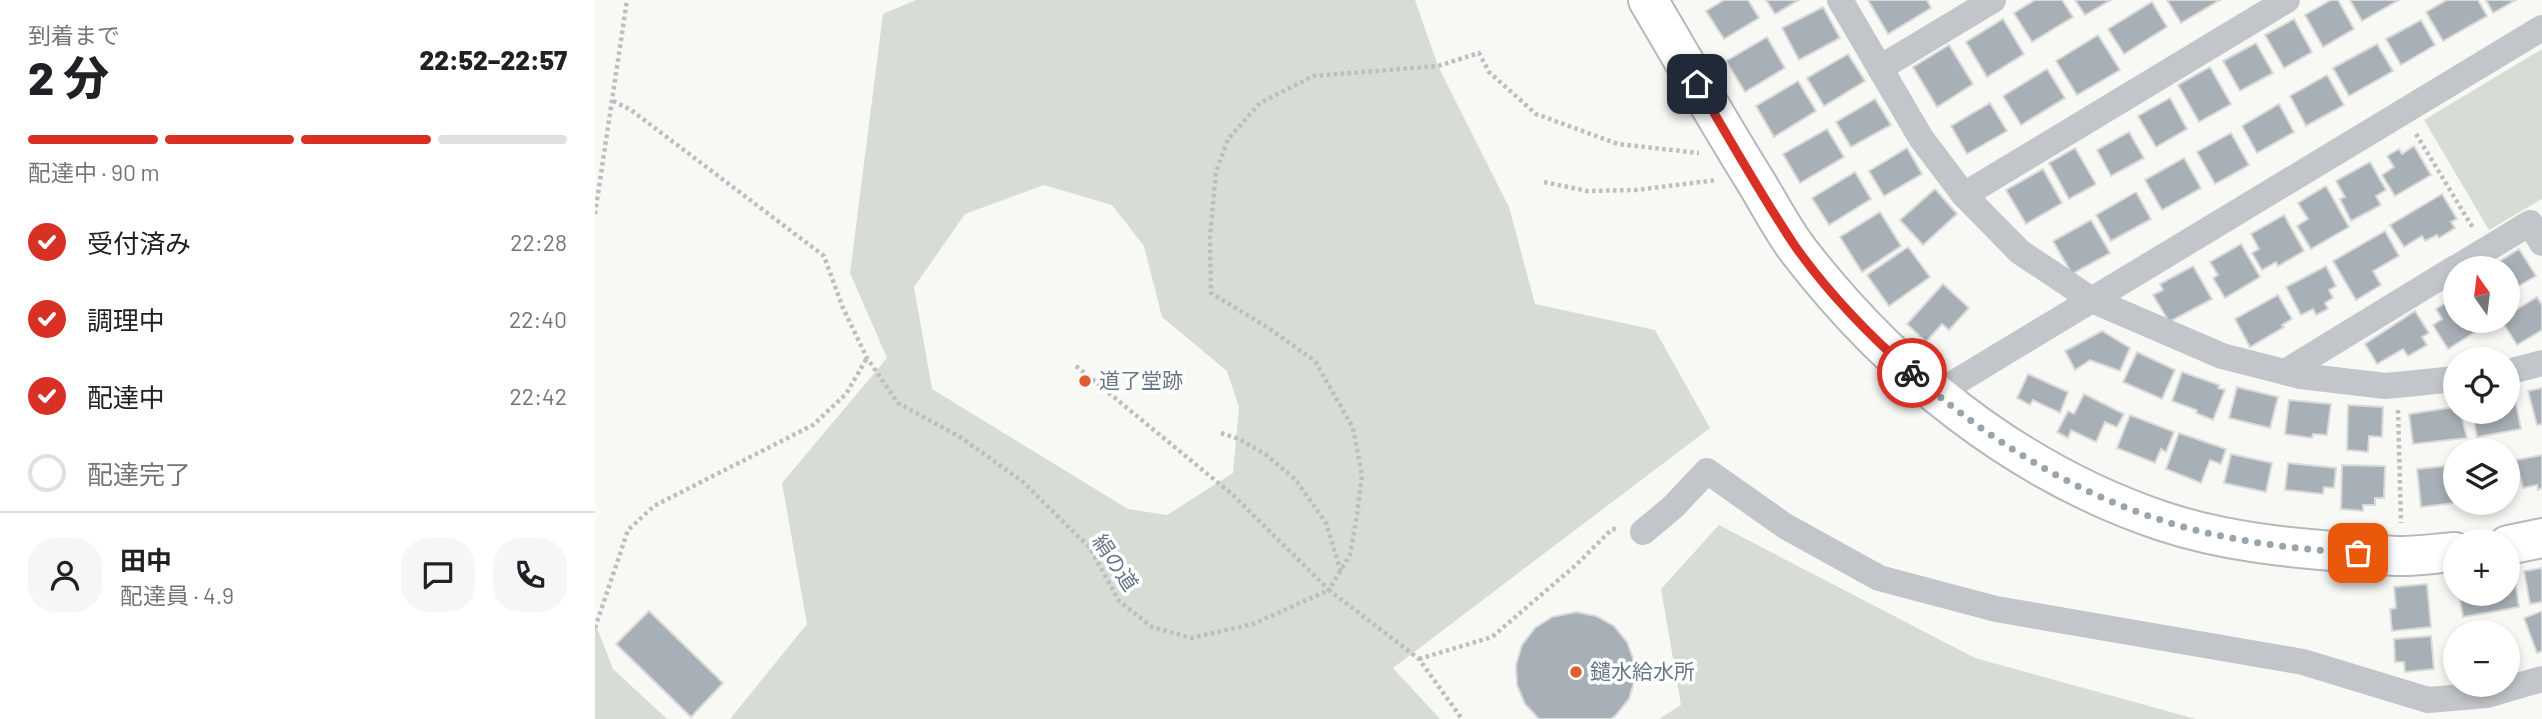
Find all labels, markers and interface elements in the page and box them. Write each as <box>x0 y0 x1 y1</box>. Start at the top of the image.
text: 到着まで <box>28 21 120 49</box>
text: 22:52–22:57 <box>420 44 567 75</box>
text: 2 分 <box>28 49 109 104</box>
pin <box>1667 54 1727 114</box>
icon: home <box>1678 65 1716 103</box>
text: 配達中 · 90 m <box>28 158 160 186</box>
icon: check <box>28 223 66 261</box>
text: 受付済み <box>87 227 191 258</box>
text: 22:28 <box>510 228 567 256</box>
north arrow <box>2443 256 2520 332</box>
map controls <box>2443 256 2520 697</box>
icon: check <box>28 300 66 338</box>
text: 調理中 <box>87 304 165 335</box>
text: 22:40 <box>509 305 567 333</box>
courier <box>1877 338 1947 408</box>
button: locate <box>2443 347 2520 424</box>
icon: bike <box>1893 354 1931 392</box>
place label: 道了堂跡 <box>1099 367 1183 392</box>
marker: 道了堂跡 <box>1077 373 1093 389</box>
icon: check <box>28 377 66 415</box>
text: 配達中 <box>87 381 165 412</box>
text: 22:42 <box>510 382 567 410</box>
button: layers <box>2443 438 2520 515</box>
text: 配達完了 <box>87 458 191 489</box>
pin <box>2328 523 2388 583</box>
street label: 絹の道 <box>1088 529 1144 595</box>
button: + <box>2443 529 2520 606</box>
icon: bag <box>2339 534 2377 572</box>
button: person <box>28 538 102 612</box>
button: chat <box>401 538 475 612</box>
button: phone <box>493 538 567 612</box>
text: 田中 <box>120 544 172 575</box>
text: 配達員 · 4.9 <box>120 581 234 609</box>
button: − <box>2443 620 2520 697</box>
place label: 鑓水給水所 <box>1590 658 1695 683</box>
marker: 鑓水給水所 <box>1568 664 1584 680</box>

